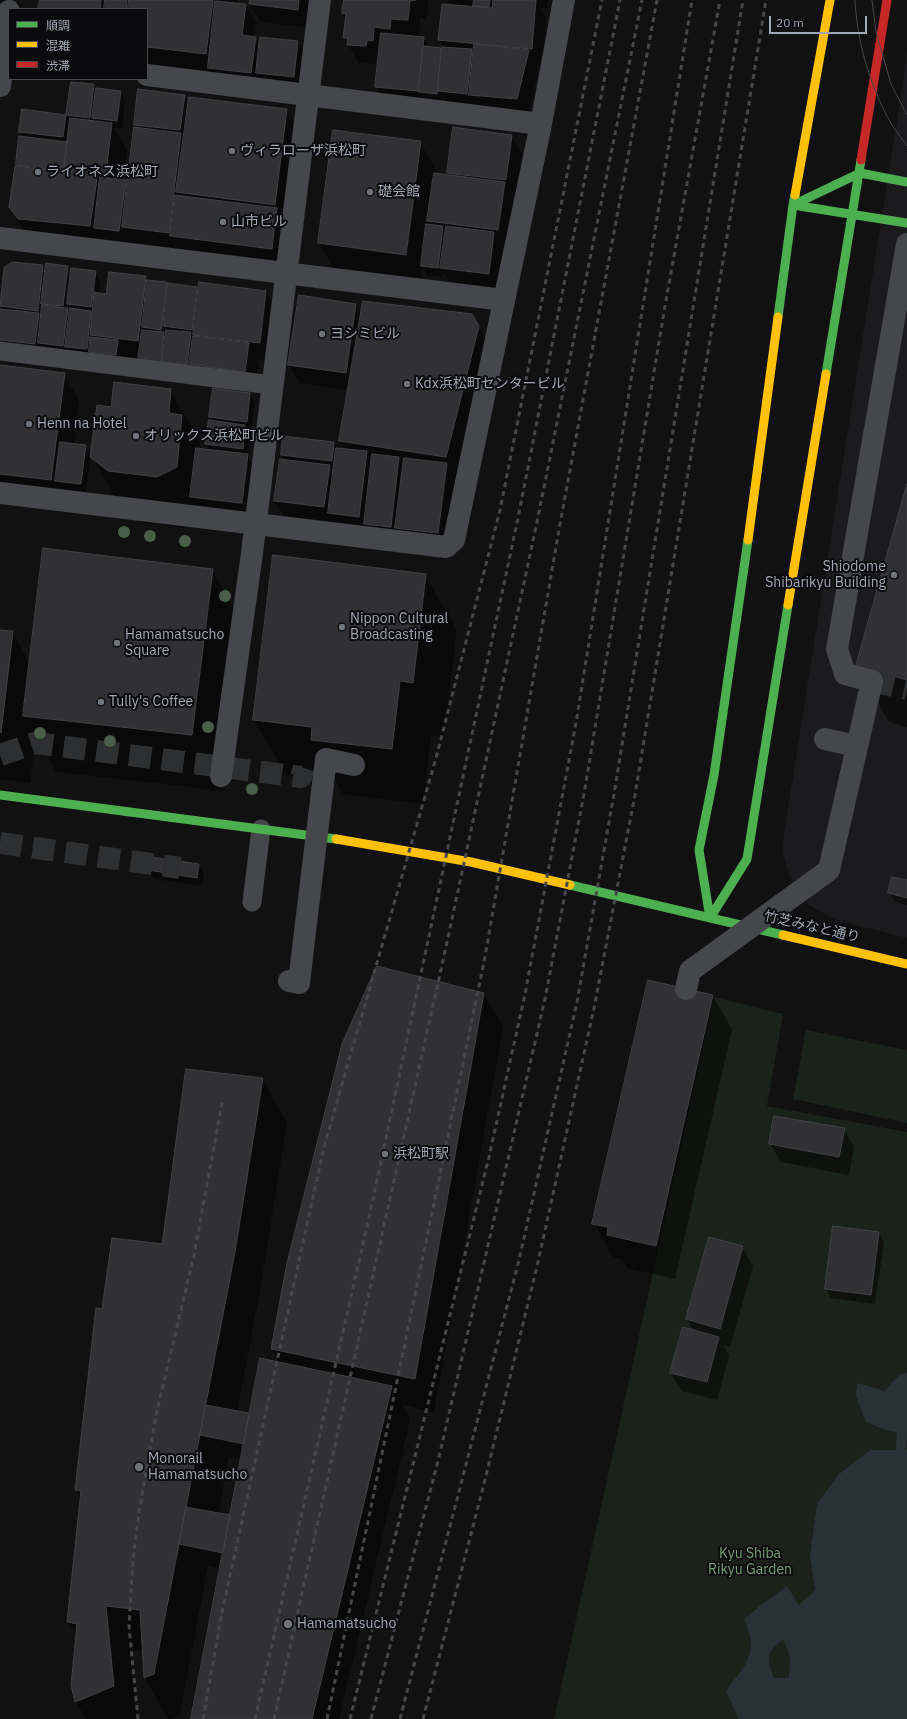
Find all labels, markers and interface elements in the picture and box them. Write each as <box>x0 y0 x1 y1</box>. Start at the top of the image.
legend <box>8 8 148 80</box>
scale bar <box>771 8 869 34</box>
text: 20 m <box>776 15 804 30</box>
text: 順調 <box>46 18 70 33</box>
text: 混雑 <box>46 38 70 53</box>
text: 渋滞 <box>46 58 70 73</box>
place label: ヴィラローザ浜松町 <box>240 143 366 159</box>
marker: ヴィラローザ浜松町 <box>227 146 237 156</box>
place label: ライオネス浜松町 <box>46 164 158 180</box>
marker: ライオネス浜松町 <box>33 167 43 177</box>
place label: 礎会館 <box>378 184 420 200</box>
marker: 礎会館 <box>365 187 375 197</box>
place label: 山市ビル <box>231 214 287 230</box>
marker: 山市ビル <box>218 217 228 227</box>
place label: ヨシミビル <box>330 326 400 342</box>
marker: ヨシミビル <box>317 329 327 339</box>
place label: Kdx浜松町センタービル <box>415 376 565 392</box>
marker: Kdx浜松町センタービル <box>402 379 412 389</box>
place label: Henn na Hotel <box>37 416 127 432</box>
marker: Henn na Hotel <box>24 419 34 429</box>
place label: オリックス浜松町ビル <box>144 428 284 444</box>
marker: オリックス浜松町ビル <box>131 431 141 441</box>
place label: Shiodome Shibarikyu Building <box>765 559 886 592</box>
marker: Shiodome Shibarikyu Building <box>889 570 899 580</box>
place label: Nippon Cultural Broadcasting <box>350 611 448 644</box>
marker: Nippon Cultural Broadcasting <box>337 622 347 632</box>
place label: Hamamatsucho Square <box>125 627 224 660</box>
marker: Hamamatsucho Square <box>112 638 122 648</box>
place label: Tully's Coffee <box>109 694 193 710</box>
marker: Tully's Coffee <box>96 697 106 707</box>
street label: 竹芝みなと通り <box>762 908 862 946</box>
place label: 浜松町駅 <box>393 1146 449 1162</box>
marker: 浜松町駅 <box>380 1149 390 1159</box>
place label: Monorail Hamamatsucho <box>148 1451 247 1484</box>
marker: Monorail Hamamatsucho <box>133 1461 145 1473</box>
park label: Kyu Shiba Rikyu Garden <box>708 1546 792 1578</box>
place label: Hamamatsucho <box>297 1616 396 1632</box>
marker: Hamamatsucho <box>282 1618 294 1630</box>

